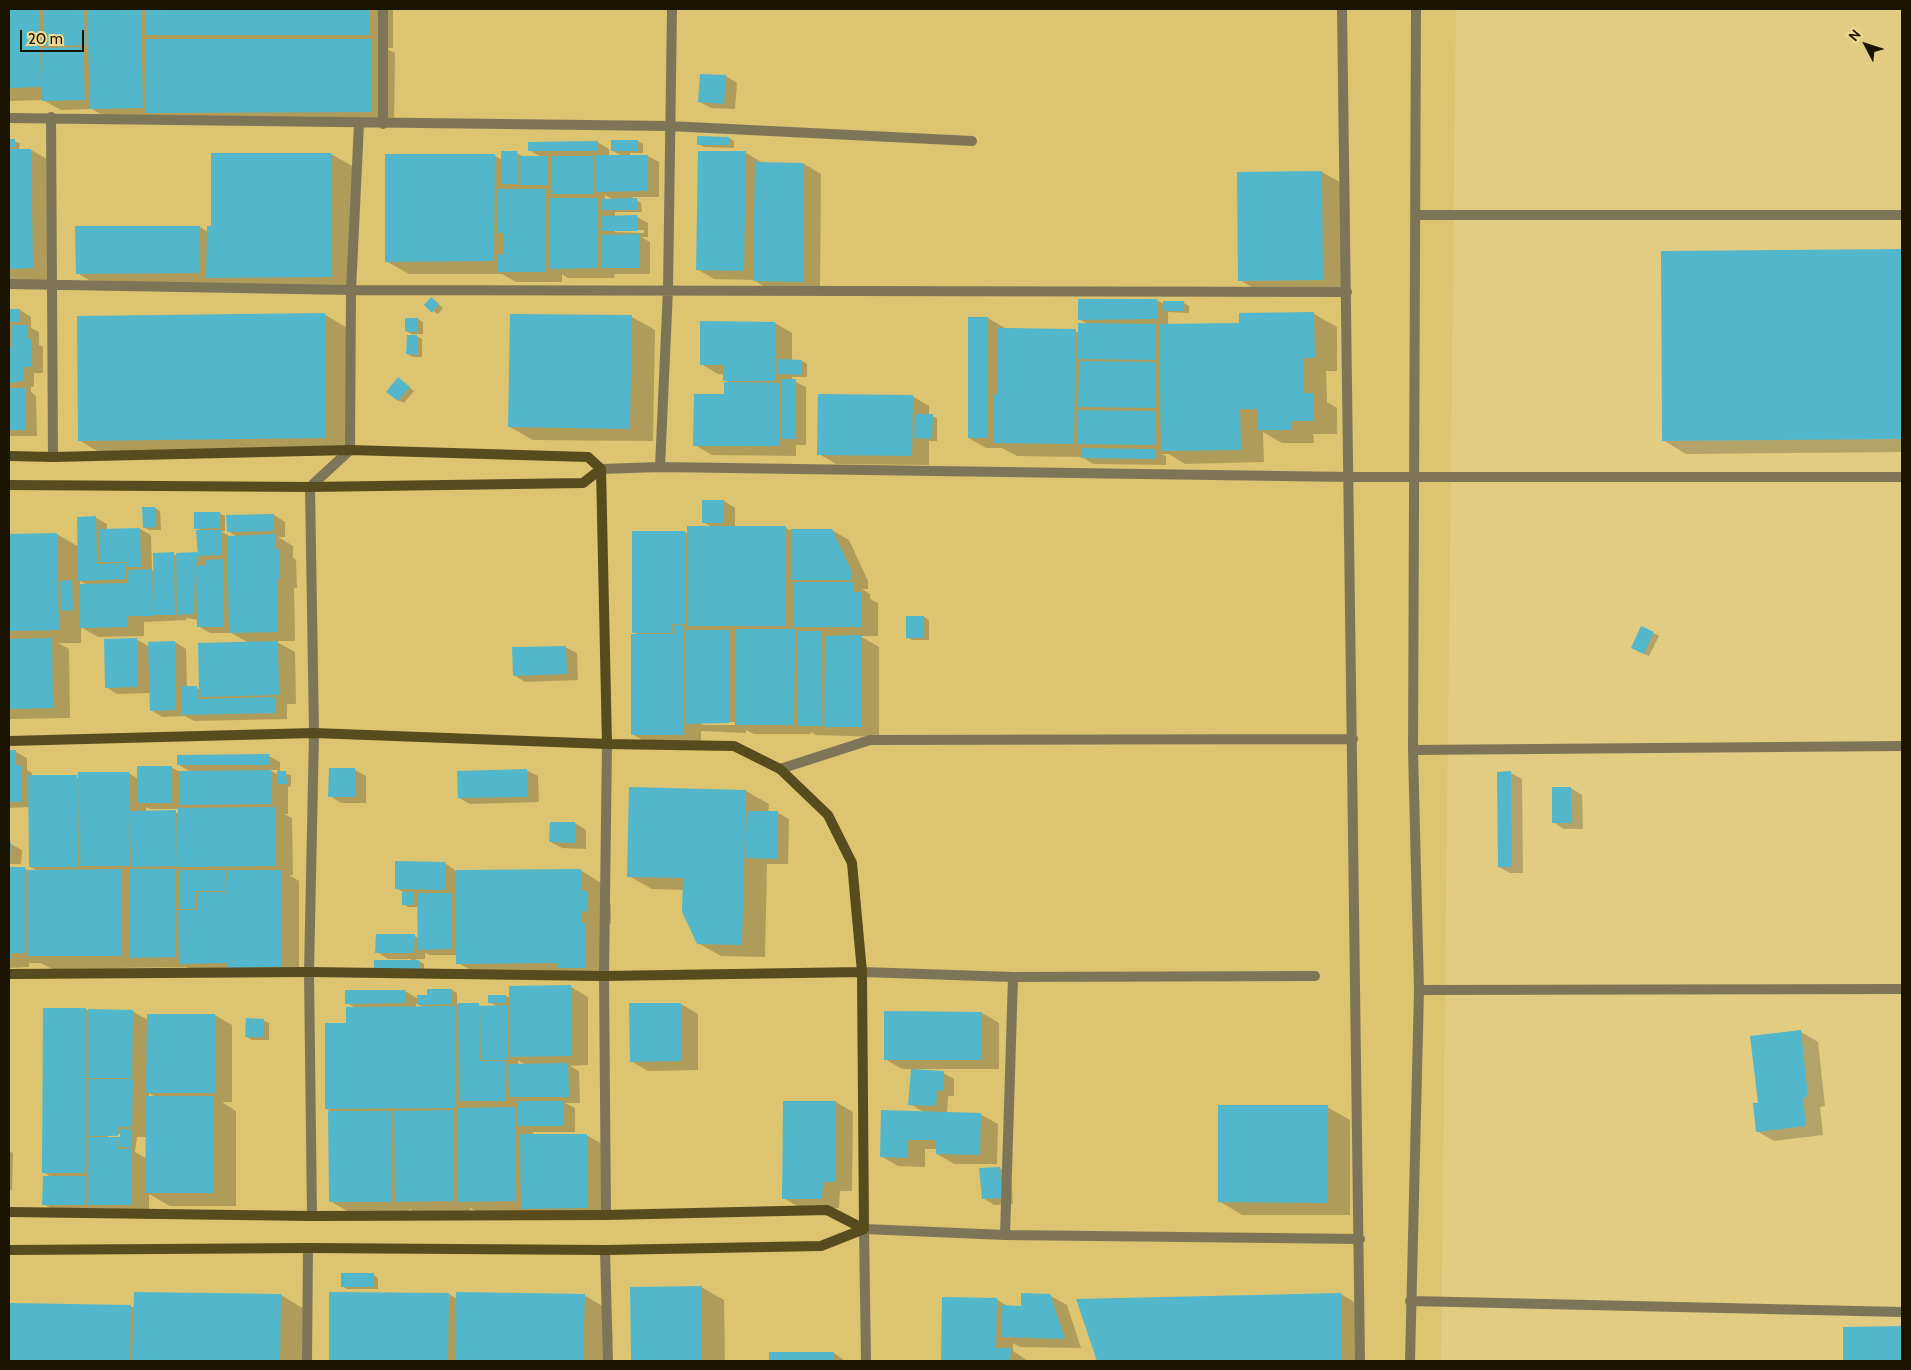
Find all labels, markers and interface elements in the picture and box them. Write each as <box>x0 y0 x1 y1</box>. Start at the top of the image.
scale bar <box>22 20 86 52</box>
north arrow <box>1841 20 1891 70</box>
text: N <box>1844 26 1865 45</box>
text: 20 m <box>28 30 63 48</box>

